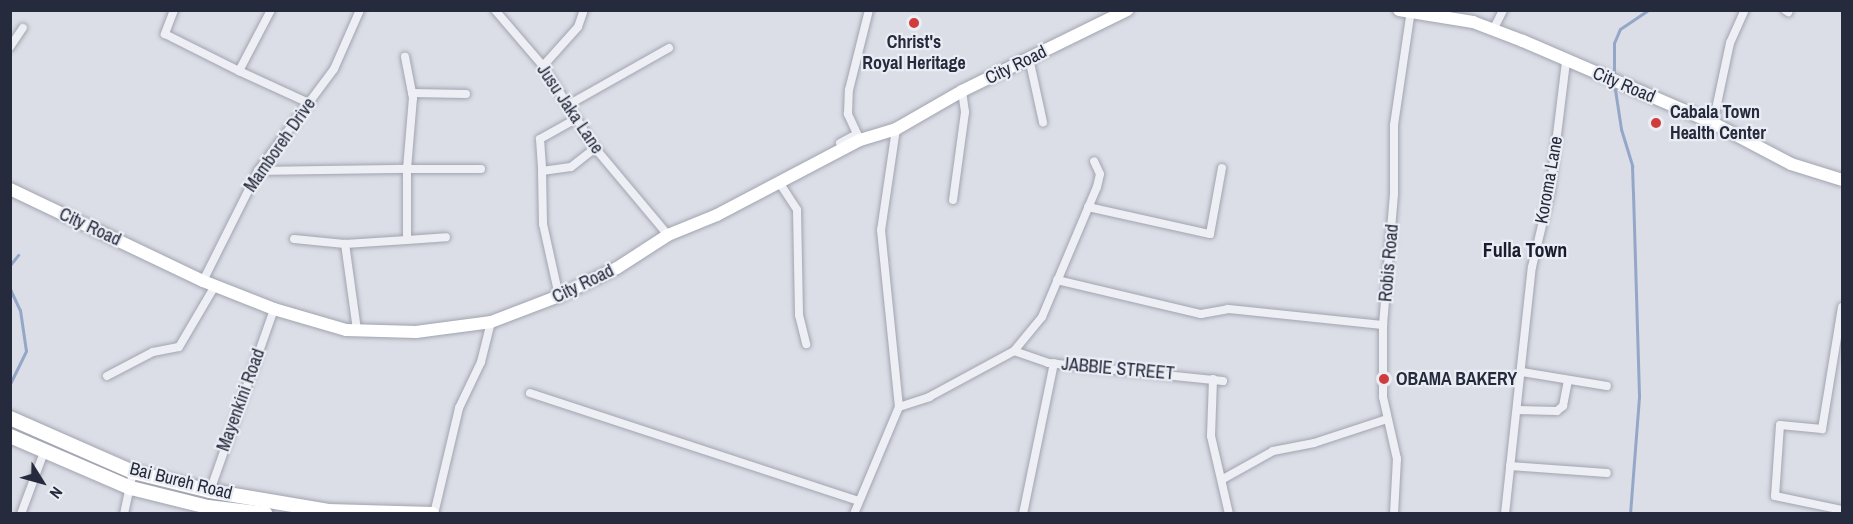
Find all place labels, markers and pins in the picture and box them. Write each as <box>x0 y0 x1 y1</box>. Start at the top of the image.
marker: Christ's Royal Heritage <box>907 16 921 30</box>
place label: Christ's Royal Heritage <box>862 32 966 74</box>
place label: Cabala Town Health Center <box>1670 102 1766 144</box>
marker: Cabala Town Health Center <box>1647 114 1665 132</box>
place label: OBAMA BAKERY <box>1396 368 1518 390</box>
marker: OBAMA BAKERY <box>1377 372 1391 386</box>

